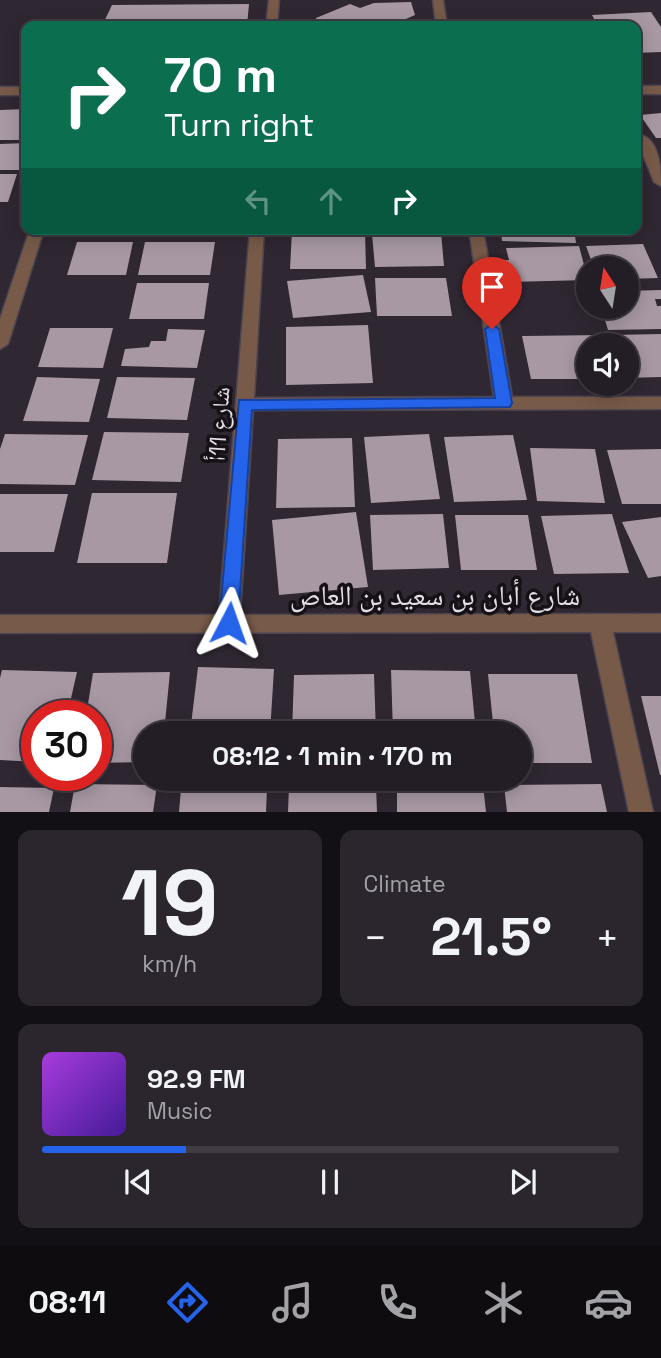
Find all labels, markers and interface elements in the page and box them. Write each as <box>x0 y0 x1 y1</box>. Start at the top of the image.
text: 70 m <box>164 44 277 106</box>
icon: right <box>49 49 140 140</box>
text: Turn right <box>164 105 314 145</box>
icon: left <box>239 182 277 220</box>
icon: ahead <box>312 182 350 220</box>
icon: right <box>385 182 423 220</box>
north arrow <box>576 256 639 318</box>
map controls <box>576 256 639 396</box>
pin <box>462 257 522 329</box>
icon: arrive <box>473 268 511 306</box>
button: sound <box>576 333 639 396</box>
street label: شارع 11أ <box>201 386 237 462</box>
street label: شارع أبان بن سعيد بن العاص <box>290 577 580 613</box>
position arrow <box>192 586 266 660</box>
speed limit sign: 30 <box>21 700 112 791</box>
text: 08:12 · 1 min · 170 m <box>212 739 453 773</box>
text: 19 <box>121 845 218 962</box>
text: Climate <box>364 869 446 899</box>
text: 21.5° <box>430 904 552 970</box>
text: − <box>364 914 387 962</box>
text: + <box>595 914 619 962</box>
text: km/h <box>142 949 197 979</box>
text: 92.9 FM <box>147 1062 246 1096</box>
text: Music <box>147 1096 212 1126</box>
icon: previous <box>119 1163 157 1201</box>
icon: pause <box>311 1163 349 1201</box>
icon: next <box>504 1163 542 1201</box>
icon: directions <box>163 1278 212 1327</box>
icon: music <box>268 1278 317 1327</box>
icon: phone <box>373 1278 422 1327</box>
icon: climate <box>479 1278 528 1327</box>
icon: car <box>584 1278 633 1327</box>
text: 08:11 <box>28 1282 107 1322</box>

